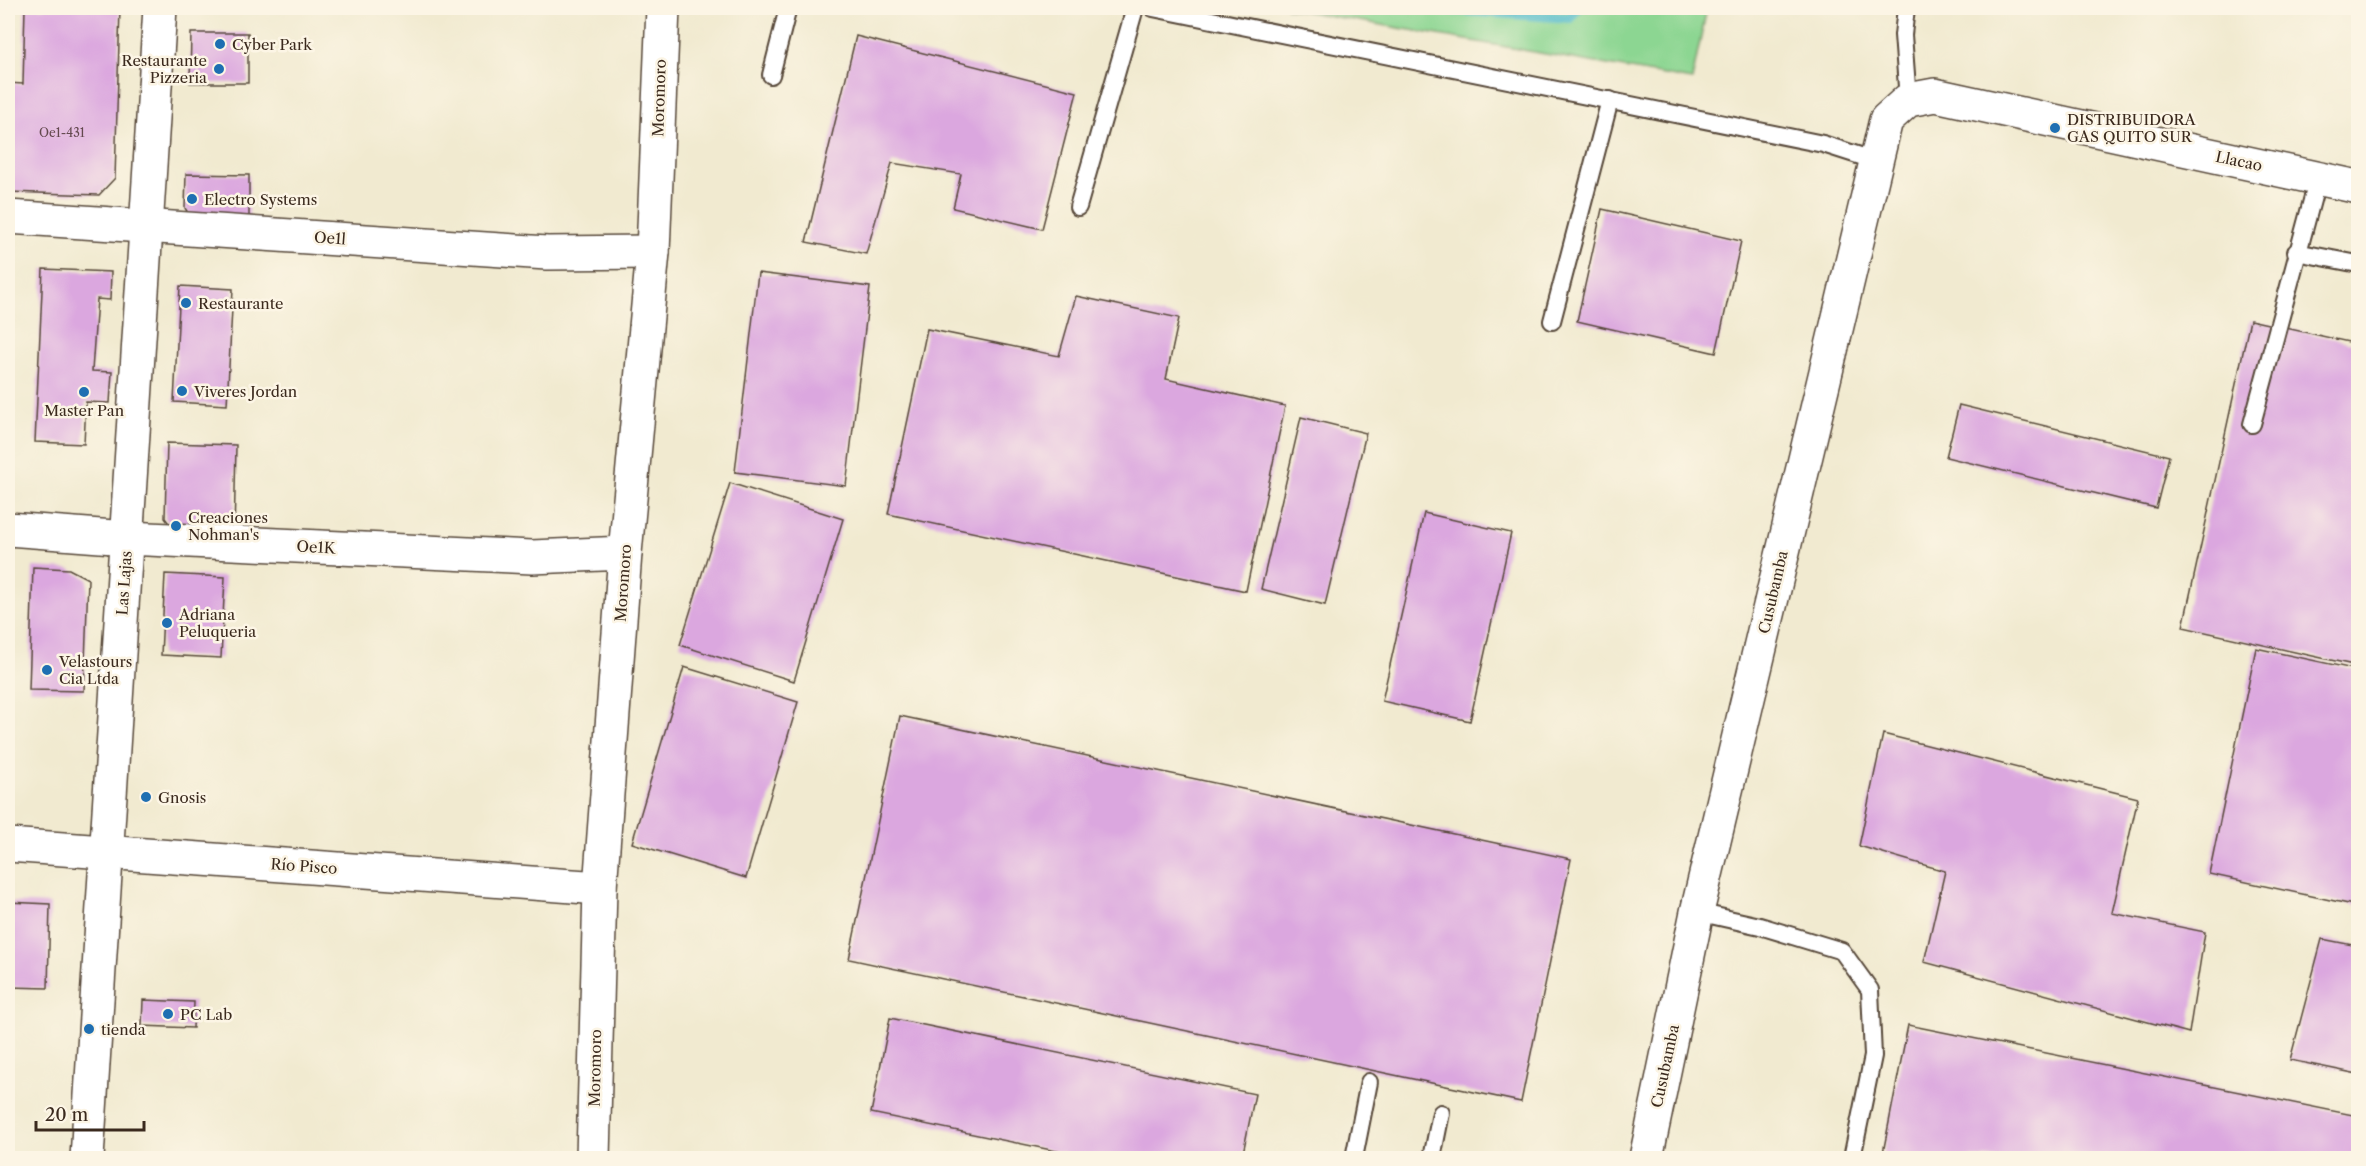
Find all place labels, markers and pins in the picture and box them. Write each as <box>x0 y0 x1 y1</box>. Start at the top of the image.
place label: Cyber Park <box>232 35 313 54</box>
marker: Cyber Park <box>213 37 227 51</box>
place label: Restaurante Pizzeria <box>122 51 207 87</box>
marker: Restaurante Pizzeria <box>212 62 226 76</box>
place label: DISTRIBUIDORA GAS QUITO SUR <box>2067 110 2197 146</box>
marker: DISTRIBUIDORA GAS QUITO SUR <box>2048 121 2062 135</box>
place label: Electro Systems <box>204 190 317 209</box>
marker: Electro Systems <box>185 192 199 206</box>
place label: Restaurante <box>198 294 283 313</box>
marker: Restaurante <box>179 296 193 310</box>
place label: Viveres Jordan <box>193 382 298 401</box>
marker: Viveres Jordan <box>175 384 189 398</box>
marker: Master Pan <box>77 385 91 399</box>
place label: Master Pan <box>44 401 125 420</box>
place label: Creaciones Nohman's <box>188 508 268 544</box>
marker: Creaciones Nohman's <box>169 519 183 533</box>
place label: Adriana Peluqueria <box>178 605 256 641</box>
marker: Adriana Peluqueria <box>160 616 174 630</box>
place label: Velastours Cia Ltda <box>58 652 132 688</box>
marker: Velastours Cia Ltda <box>40 663 54 677</box>
place label: Gnosis <box>158 788 206 807</box>
marker: Gnosis <box>139 790 153 804</box>
place label: PC Lab <box>180 1005 232 1024</box>
marker: PC Lab <box>161 1007 175 1021</box>
place label: tienda <box>101 1020 146 1039</box>
marker: tienda <box>82 1022 96 1036</box>

